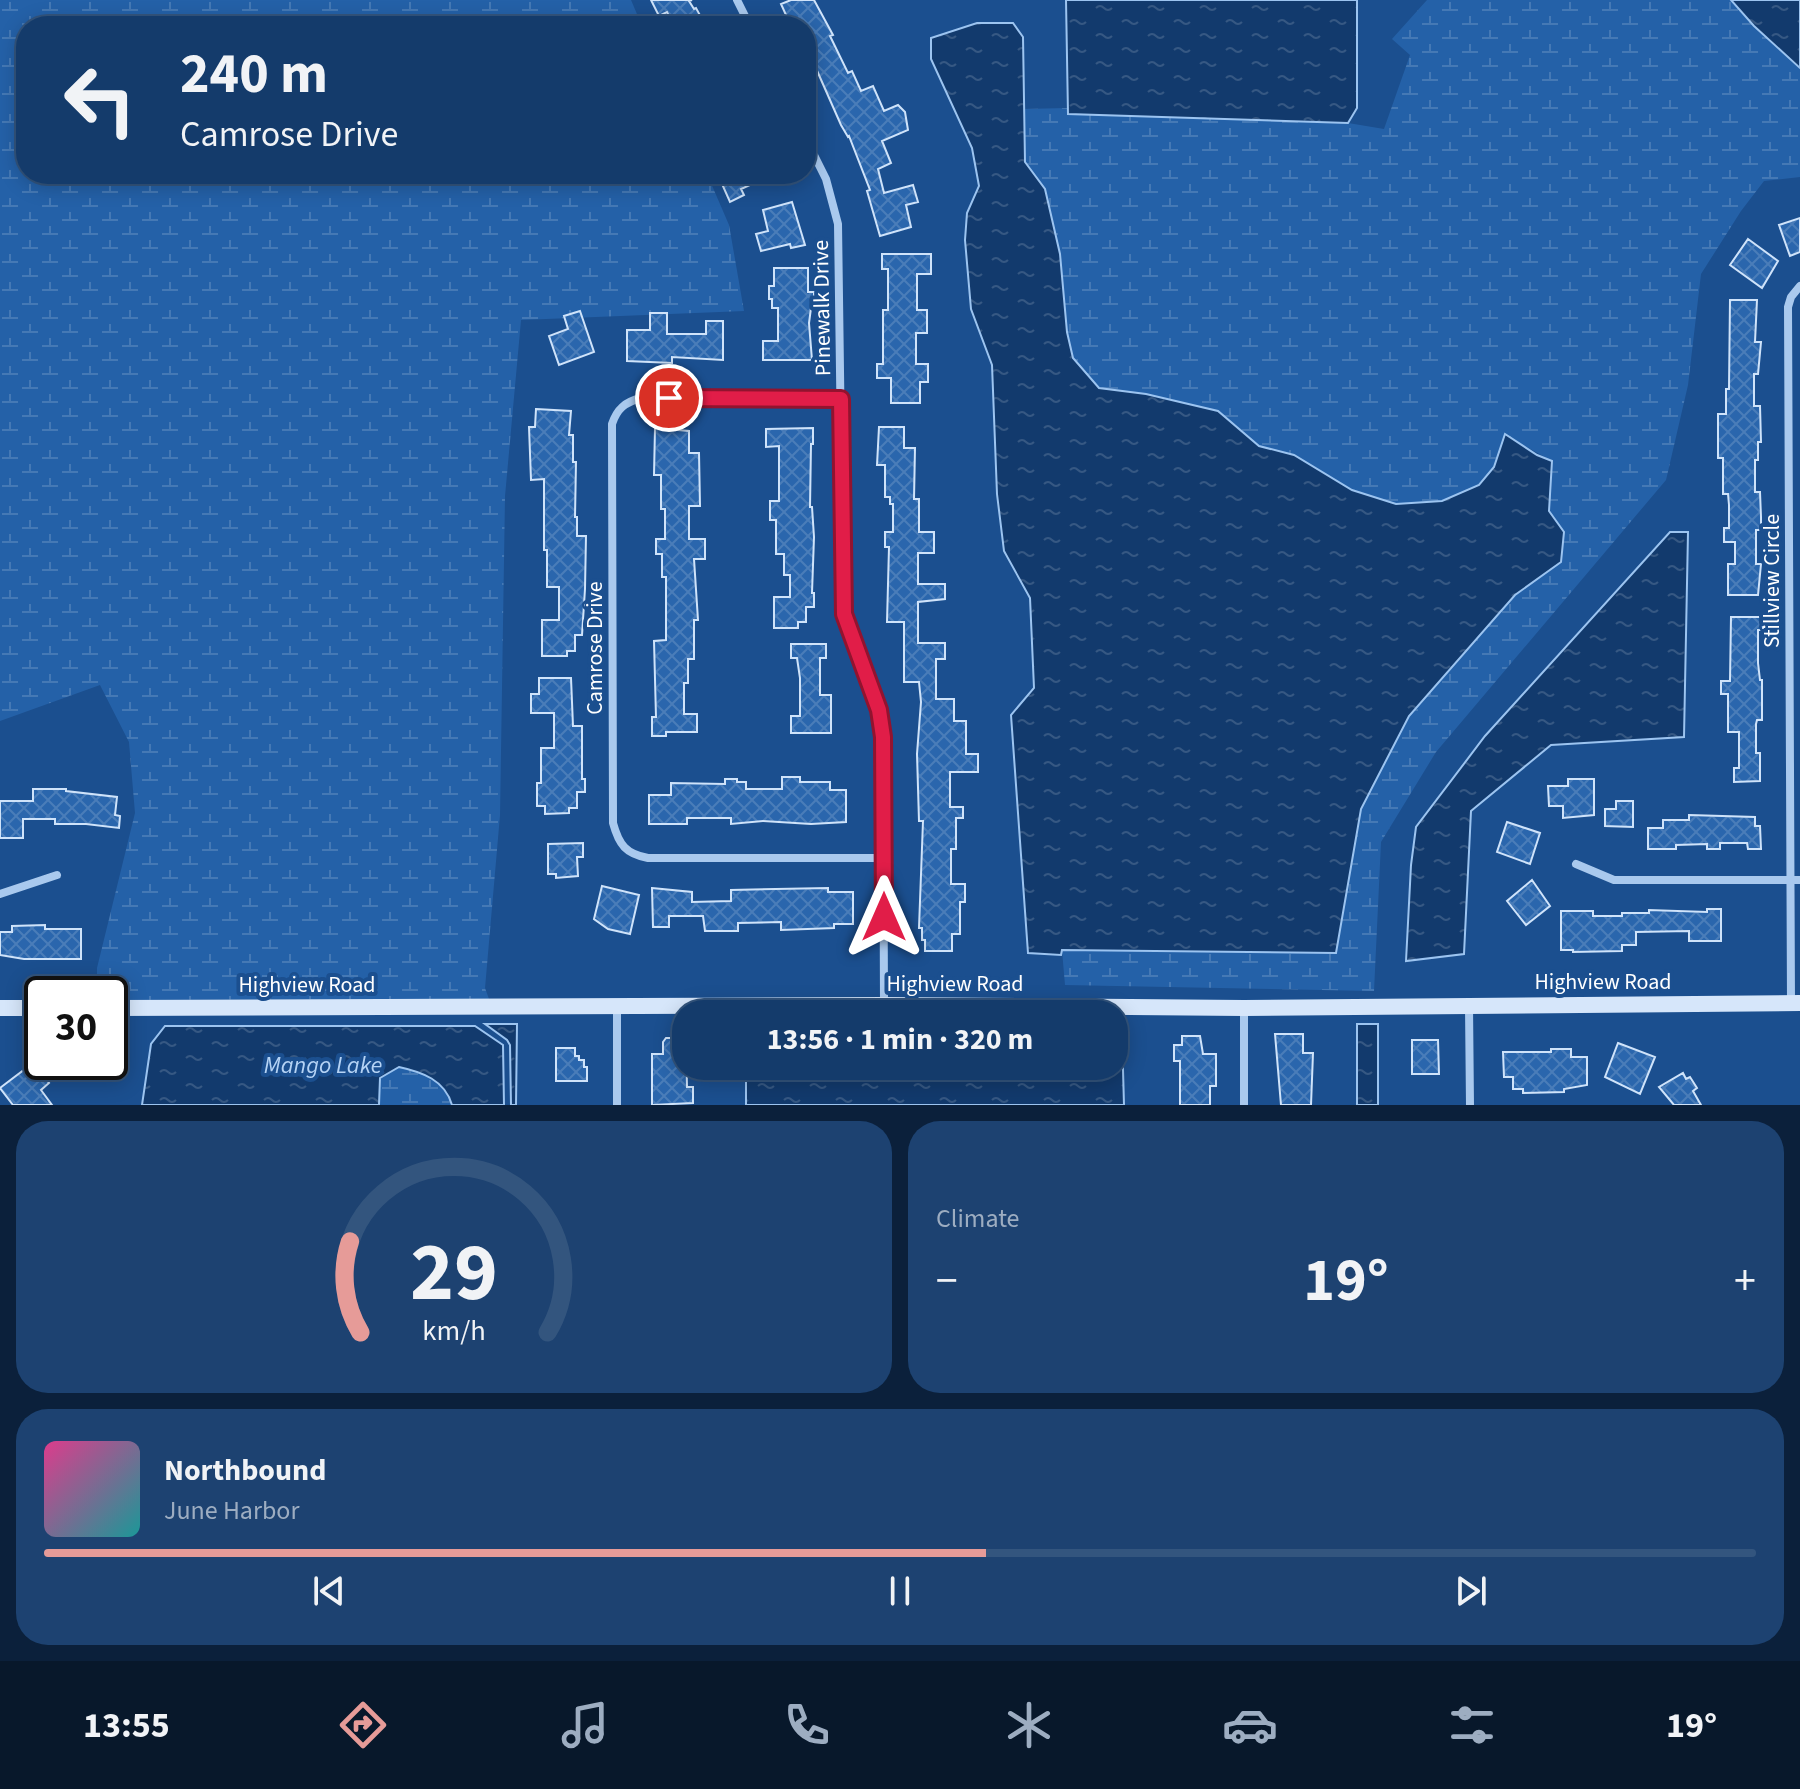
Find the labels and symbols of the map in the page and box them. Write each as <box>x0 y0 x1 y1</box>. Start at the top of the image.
street label: Pinewalk Drive <box>805 240 839 376</box>
pin <box>635 364 703 432</box>
street label: Stillview Circle <box>1756 514 1788 648</box>
street label: Camrose Drive <box>579 581 611 715</box>
position arrow <box>842 875 926 959</box>
street label: Highview Road <box>1535 966 1671 998</box>
street label: Highview Road <box>887 968 1023 1000</box>
street label: Highview Road <box>239 969 375 1001</box>
speed limit sign: 30 <box>24 976 128 1080</box>
water label: Mango Lake <box>264 1048 382 1083</box>

